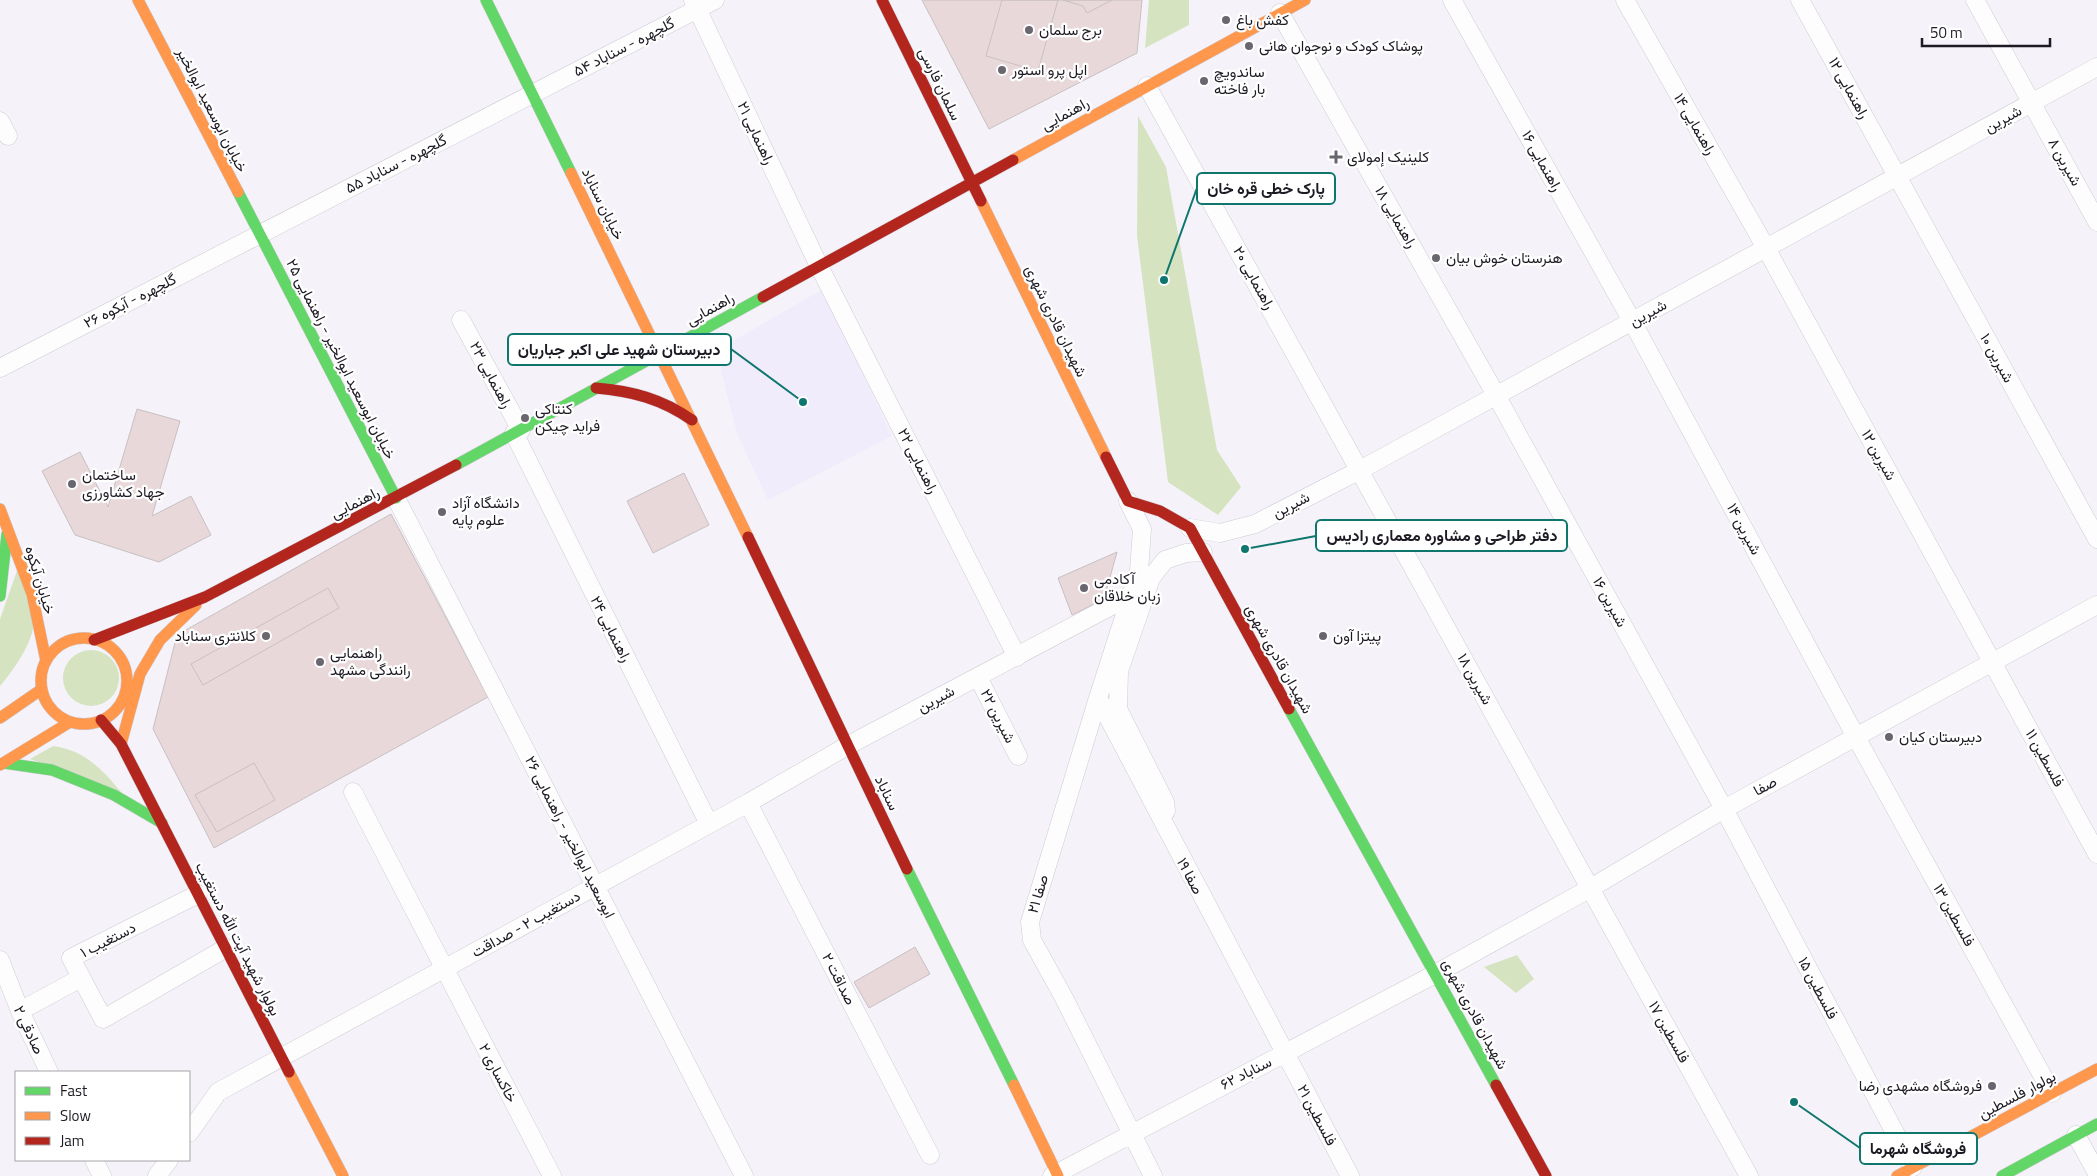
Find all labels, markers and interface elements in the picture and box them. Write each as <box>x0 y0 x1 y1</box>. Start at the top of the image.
place label: کفش باغ <box>1236 8 1289 31</box>
street label: گلچهره - سناباد ۵۴ <box>569 11 679 82</box>
marker: کفش باغ <box>1220 14 1232 26</box>
scale bar <box>1922 15 2050 47</box>
place label: برج سلمان <box>1039 18 1102 41</box>
text: 50 m <box>1930 21 1963 44</box>
marker: برج سلمان <box>1023 24 1035 36</box>
place label: پوشاک کودک و نوجوان هانی <box>1259 34 1423 57</box>
marker: پوشاک کودک و نوجوان هانی <box>1243 40 1255 52</box>
street label: خیابان ابوسعید ابوالخیر <box>171 43 254 176</box>
street label: سلمان فارسی <box>913 43 968 124</box>
street label: راهنمایی ۱۲ <box>1823 53 1876 123</box>
place label: اپل پرو استور <box>1011 58 1087 81</box>
place label: ساندویچ بار فاخته <box>1214 60 1265 100</box>
marker: اپل پرو استور <box>996 64 1008 76</box>
marker: ساندویچ بار فاخته <box>1198 75 1210 87</box>
street label: راهنمایی ۱۴ <box>1668 88 1722 159</box>
street label: راهنمایی <box>1036 91 1093 136</box>
street label: راهنمایی ۲۱ <box>732 97 781 168</box>
street label: شیرین <box>1980 99 2026 138</box>
street label: راهنمایی ۱۶ <box>1516 126 1569 196</box>
street label: گلچهره - سناباد ۵۵ <box>341 128 451 199</box>
street label: شیرین ۸ <box>2043 134 2088 190</box>
place label: کلینیک إمولای <box>1347 145 1429 168</box>
marker: کلینیک إمولای <box>1329 150 1343 164</box>
street label: خیابان سناباد <box>576 164 631 244</box>
callout: پارک خطی قره خان <box>1197 173 1335 204</box>
text: پارک خطی قره خان <box>1207 176 1325 200</box>
street label: راهنمایی ۱۸ <box>1369 181 1424 252</box>
street label: راهنمایی ۲۰ <box>1228 242 1281 314</box>
place label: هنرستان خوش بیان <box>1446 246 1563 269</box>
marker: هنرستان خوش بیان <box>1430 252 1442 264</box>
street label: خیابان ابوسعید ابوالخیر - راهنمایی ۲۵ <box>281 254 402 463</box>
street label: شهیدان قادری شهری <box>1019 261 1094 381</box>
street label: گلچهره - آبکوه ۲۶ <box>79 267 181 334</box>
street label: راهنمایی <box>681 286 738 331</box>
street label: شیرین <box>1625 293 1671 332</box>
street label: شیرین ۱۰ <box>1974 329 2021 387</box>
callout: دبیرستان شهید علی اکبر جباریان <box>508 334 731 365</box>
street label: راهنمایی ۲۳ <box>464 337 519 412</box>
text: دبیرستان شهید علی اکبر جباریان <box>518 337 720 361</box>
place label: کنتاکی فراید چیکن <box>535 397 600 437</box>
marker: کنتاکی فراید چیکن <box>519 412 531 424</box>
street label: راهنمایی ۲۲ <box>892 424 945 498</box>
street label: شیرین ۱۲ <box>1856 425 1903 485</box>
place label: ساختمان جهاد کشاورزی <box>82 463 164 503</box>
marker: ساختمان جهاد کشاورزی <box>66 478 78 490</box>
street label: راهنمایی <box>326 480 383 525</box>
street label: شیرین <box>1268 485 1314 524</box>
place label: دانشگاه آزاد علوم پایه <box>452 491 520 531</box>
street label: شیرین ۱۴ <box>1721 499 1768 559</box>
marker: دانشگاه آزاد علوم پایه <box>436 506 448 518</box>
callout: دفتر طراحی و مشاوره معماری رادیس <box>1316 520 1567 551</box>
text: دفتر طراحی و مشاوره معماری رادیس <box>1327 523 1558 547</box>
street label: خیابان آبکوه <box>19 543 62 617</box>
place label: آکادمی زبان خلاقان <box>1094 567 1161 607</box>
street label: شیرین ۱۶ <box>1587 572 1634 631</box>
marker: آکادمی زبان خلاقان <box>1078 582 1090 594</box>
street label: راهنمایی ۲۴ <box>585 592 638 666</box>
street label: شهیدان قادری شهری <box>1240 600 1319 718</box>
place label: کلانتری سناباد <box>175 624 256 647</box>
place label: پیتزا آون <box>1333 624 1381 647</box>
marker: کلانتری سناباد <box>260 630 272 642</box>
marker: پیتزا آون <box>1317 630 1329 642</box>
place label: راهنمایی رانندگی مشهد <box>330 641 411 681</box>
street label: شیرین ۱۸ <box>1452 649 1499 709</box>
marker: راهنمایی رانندگی مشهد <box>314 656 326 668</box>
street label: شیرین <box>913 679 959 718</box>
street label: شیرین ۲۲ <box>975 684 1022 747</box>
place label: دبیرستان کیان <box>1899 725 1982 748</box>
street label: فلسطین ۱۱ <box>2020 725 2071 791</box>
marker: دبیرستان کیان <box>1883 731 1895 743</box>
street label: ابوسعید ابوالخیر - راهنمایی ۲۶ <box>519 751 621 922</box>
street label: صفا <box>1749 770 1781 801</box>
street label: سناباد <box>869 771 906 814</box>
street label: صفا ۱۹ <box>1171 853 1210 898</box>
street label: بولوار شهید آیت الله دستغیب <box>190 858 287 1020</box>
street label: صفا ۲۱ <box>1021 872 1054 916</box>
street label: فلسطین ۱۳ <box>1928 879 1981 951</box>
street label: دستغیب ۲ - صداقت <box>467 884 584 963</box>
street label: دستغیب ۱ <box>76 916 140 963</box>
street label: صداقت ۲ <box>816 949 862 1009</box>
street label: فلسطین ۱۵ <box>1792 952 1845 1023</box>
street label: شهیدان قادری شهری <box>1437 954 1514 1073</box>
street label: فلسطین ۱۷ <box>1643 997 1696 1067</box>
street label: صادقی ۲ <box>8 1002 51 1058</box>
street label: خاکساری ۲ <box>473 1039 524 1106</box>
street label: سناباد ۶۲ <box>1216 1050 1276 1095</box>
street label: بولوار فلسطین <box>1974 1064 2060 1125</box>
legend <box>15 1071 190 1161</box>
place label: فروشگاه مشهدی رضا <box>1859 1074 1982 1097</box>
text: Fast <box>60 1079 88 1102</box>
street label: فلسطین ۲۱ <box>1292 1080 1343 1150</box>
marker: فروشگاه مشهدی رضا <box>1986 1080 1998 1092</box>
text: Slow <box>60 1104 91 1127</box>
text: Jam <box>60 1129 84 1152</box>
callout: فروشگاه شهرما <box>1860 1133 1977 1164</box>
text: فروشگاه شهرما <box>1870 1136 1966 1160</box>

